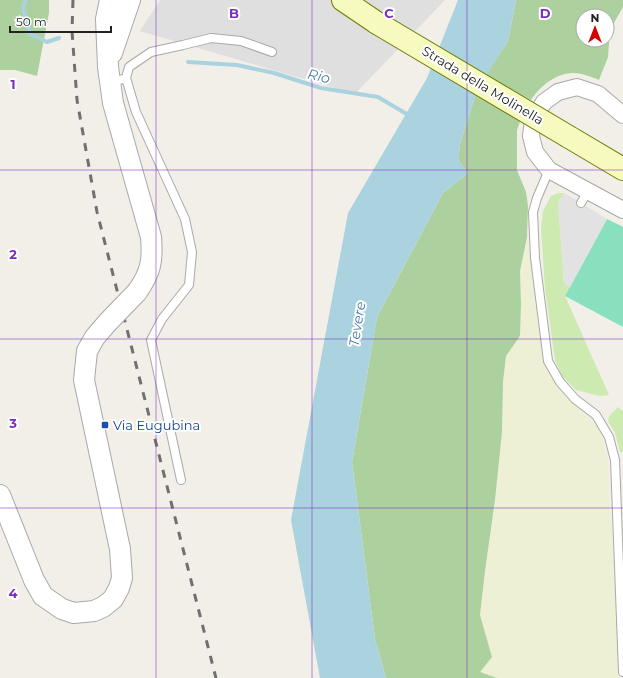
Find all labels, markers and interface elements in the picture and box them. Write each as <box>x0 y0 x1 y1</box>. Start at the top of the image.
text: B <box>229 5 239 21</box>
text: C <box>384 5 394 21</box>
text: D <box>540 5 551 21</box>
scale bar <box>10 8 111 34</box>
north arrow <box>575 8 615 48</box>
text: N <box>591 11 599 25</box>
text: 50 m <box>16 14 47 29</box>
street label: Strada della Molinella <box>419 42 547 128</box>
water label: Rio <box>306 65 332 87</box>
text: 1 <box>10 76 16 92</box>
text: 2 <box>9 246 17 262</box>
water label: Tevere <box>345 300 369 348</box>
text: 3 <box>8 415 17 431</box>
place label: Via Eugubina <box>113 417 200 433</box>
marker: Via Eugubina <box>100 420 110 430</box>
text: 4 <box>9 585 18 601</box>

